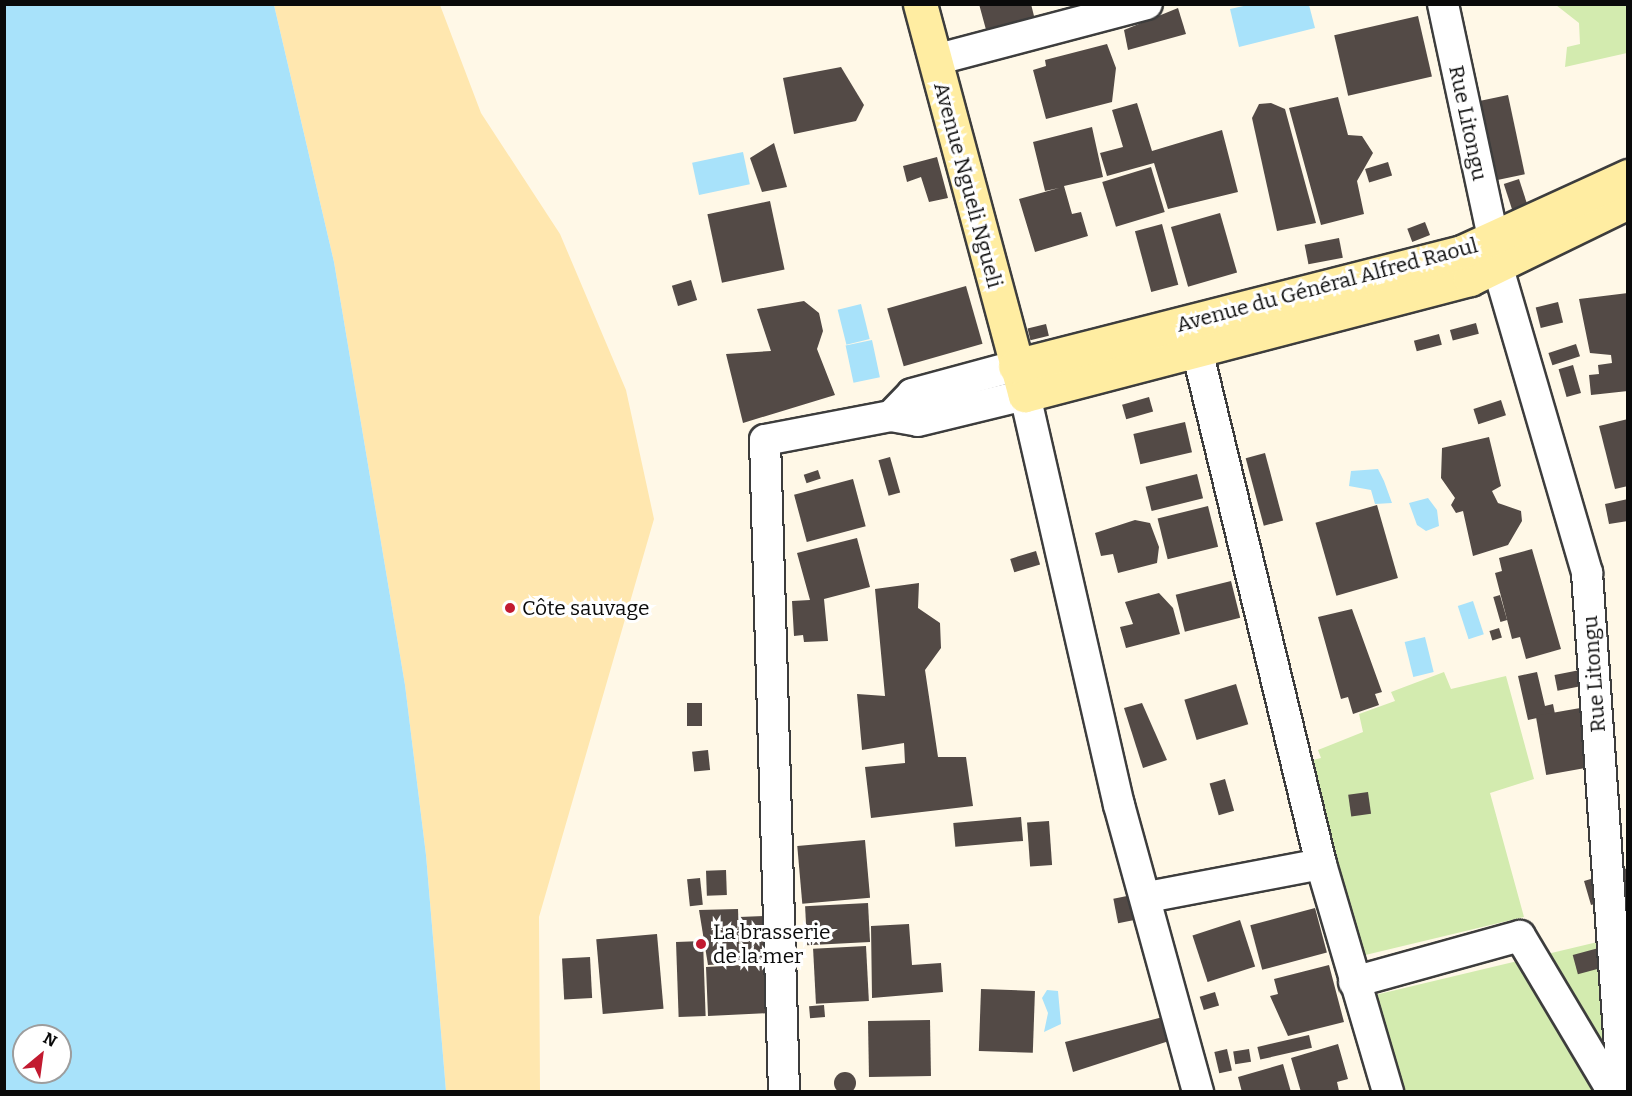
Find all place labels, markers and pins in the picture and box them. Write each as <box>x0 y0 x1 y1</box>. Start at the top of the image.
place label: Côte sauvage <box>522 595 649 621</box>
marker: Côte sauvage <box>503 601 517 615</box>
place label: La brasserie de la mer <box>713 919 831 969</box>
marker: La brasserie de la mer <box>694 937 708 951</box>

